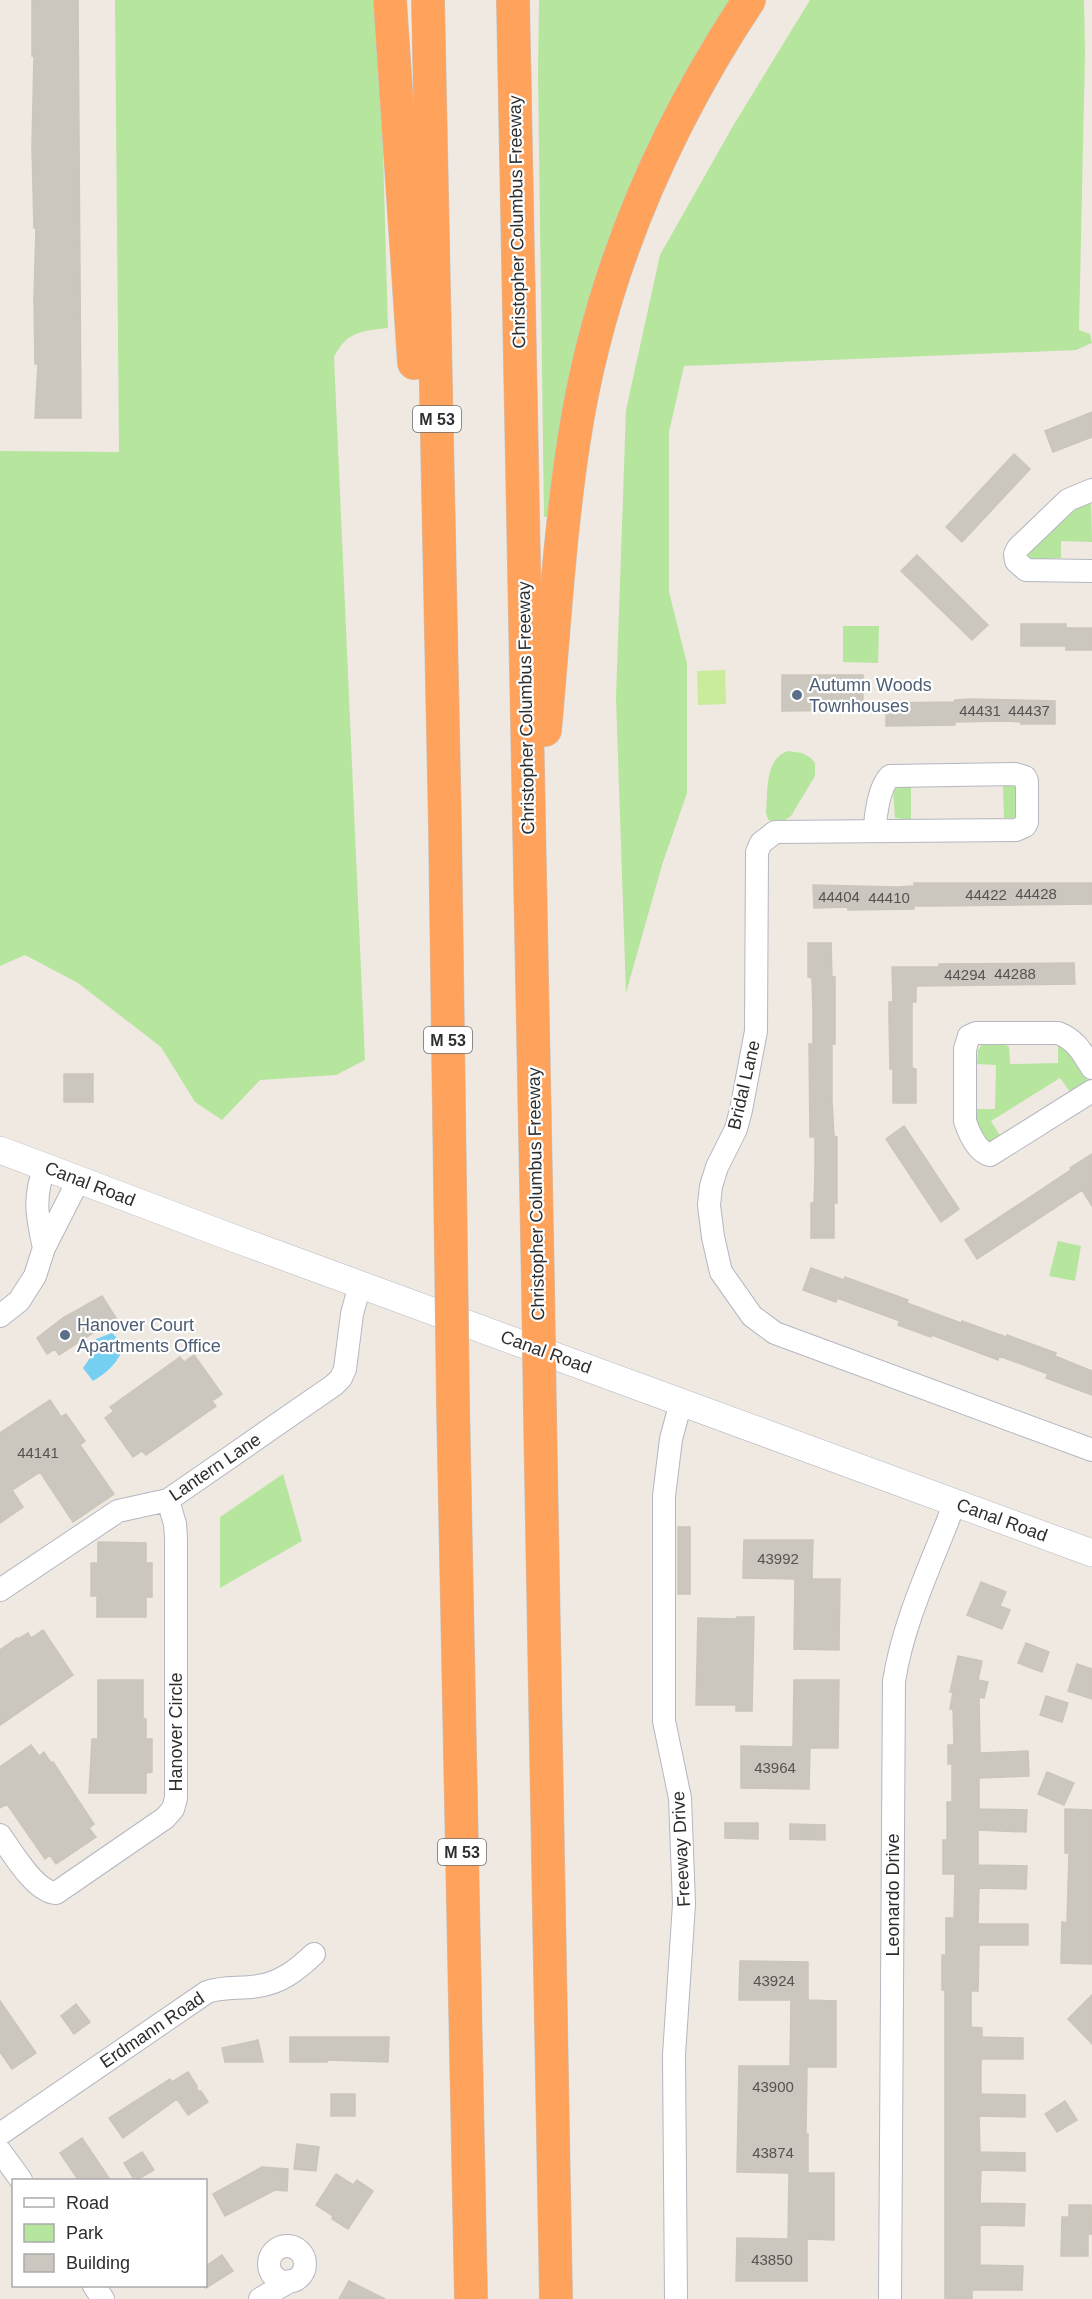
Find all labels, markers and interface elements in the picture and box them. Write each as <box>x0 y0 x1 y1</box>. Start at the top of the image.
street label: Christopher Columbus Freeway <box>505 95 529 349</box>
road number: M 53 <box>413 406 461 432</box>
street label: Christopher Columbus Freeway <box>514 581 538 835</box>
place label: Autumn Woods Townhouses <box>809 675 932 716</box>
marker: Autumn Woods Townhouses <box>790 688 804 702</box>
house number: 44431 <box>959 702 1001 719</box>
house number: 44437 <box>1008 702 1050 719</box>
house number: 44428 <box>1015 885 1057 902</box>
house number: 44422 <box>965 886 1007 903</box>
house number: 44404 <box>818 888 860 905</box>
house number: 44410 <box>868 889 910 906</box>
house number: 44288 <box>994 965 1036 982</box>
house number: 44294 <box>944 966 986 983</box>
road number: M 53 <box>424 1027 472 1053</box>
street label: Bridal Lane <box>724 1038 764 1132</box>
street label: Christopher Columbus Freeway <box>524 1067 548 1321</box>
street label: Canal Road <box>42 1158 138 1210</box>
place label: Hanover Court Apartments Office <box>77 1315 221 1356</box>
street label: Canal Road <box>498 1326 594 1378</box>
marker: Hanover Court Apartments Office <box>58 1328 72 1342</box>
street label: Lantern Lane <box>165 1429 265 1505</box>
house number: 44141 <box>17 1444 59 1461</box>
street label: Canal Road <box>954 1494 1050 1546</box>
house number: 43992 <box>757 1550 799 1567</box>
street label: Hanover Circle <box>166 1672 186 1792</box>
house number: 43964 <box>754 1759 796 1776</box>
street label: Freeway Drive <box>668 1791 694 1907</box>
street label: Leonardo Drive <box>883 1833 903 1957</box>
road number: M 53 <box>438 1839 486 1865</box>
house number: 43924 <box>753 1972 795 1989</box>
street label: Erdmann Road <box>96 1988 208 2072</box>
house number: 43900 <box>752 2078 794 2095</box>
house number: 43874 <box>752 2144 794 2161</box>
legend <box>12 2179 207 2287</box>
text: Road <box>66 2193 109 2213</box>
text: Park <box>66 2223 104 2243</box>
house number: 43850 <box>751 2251 793 2268</box>
text: Building <box>66 2253 130 2273</box>

